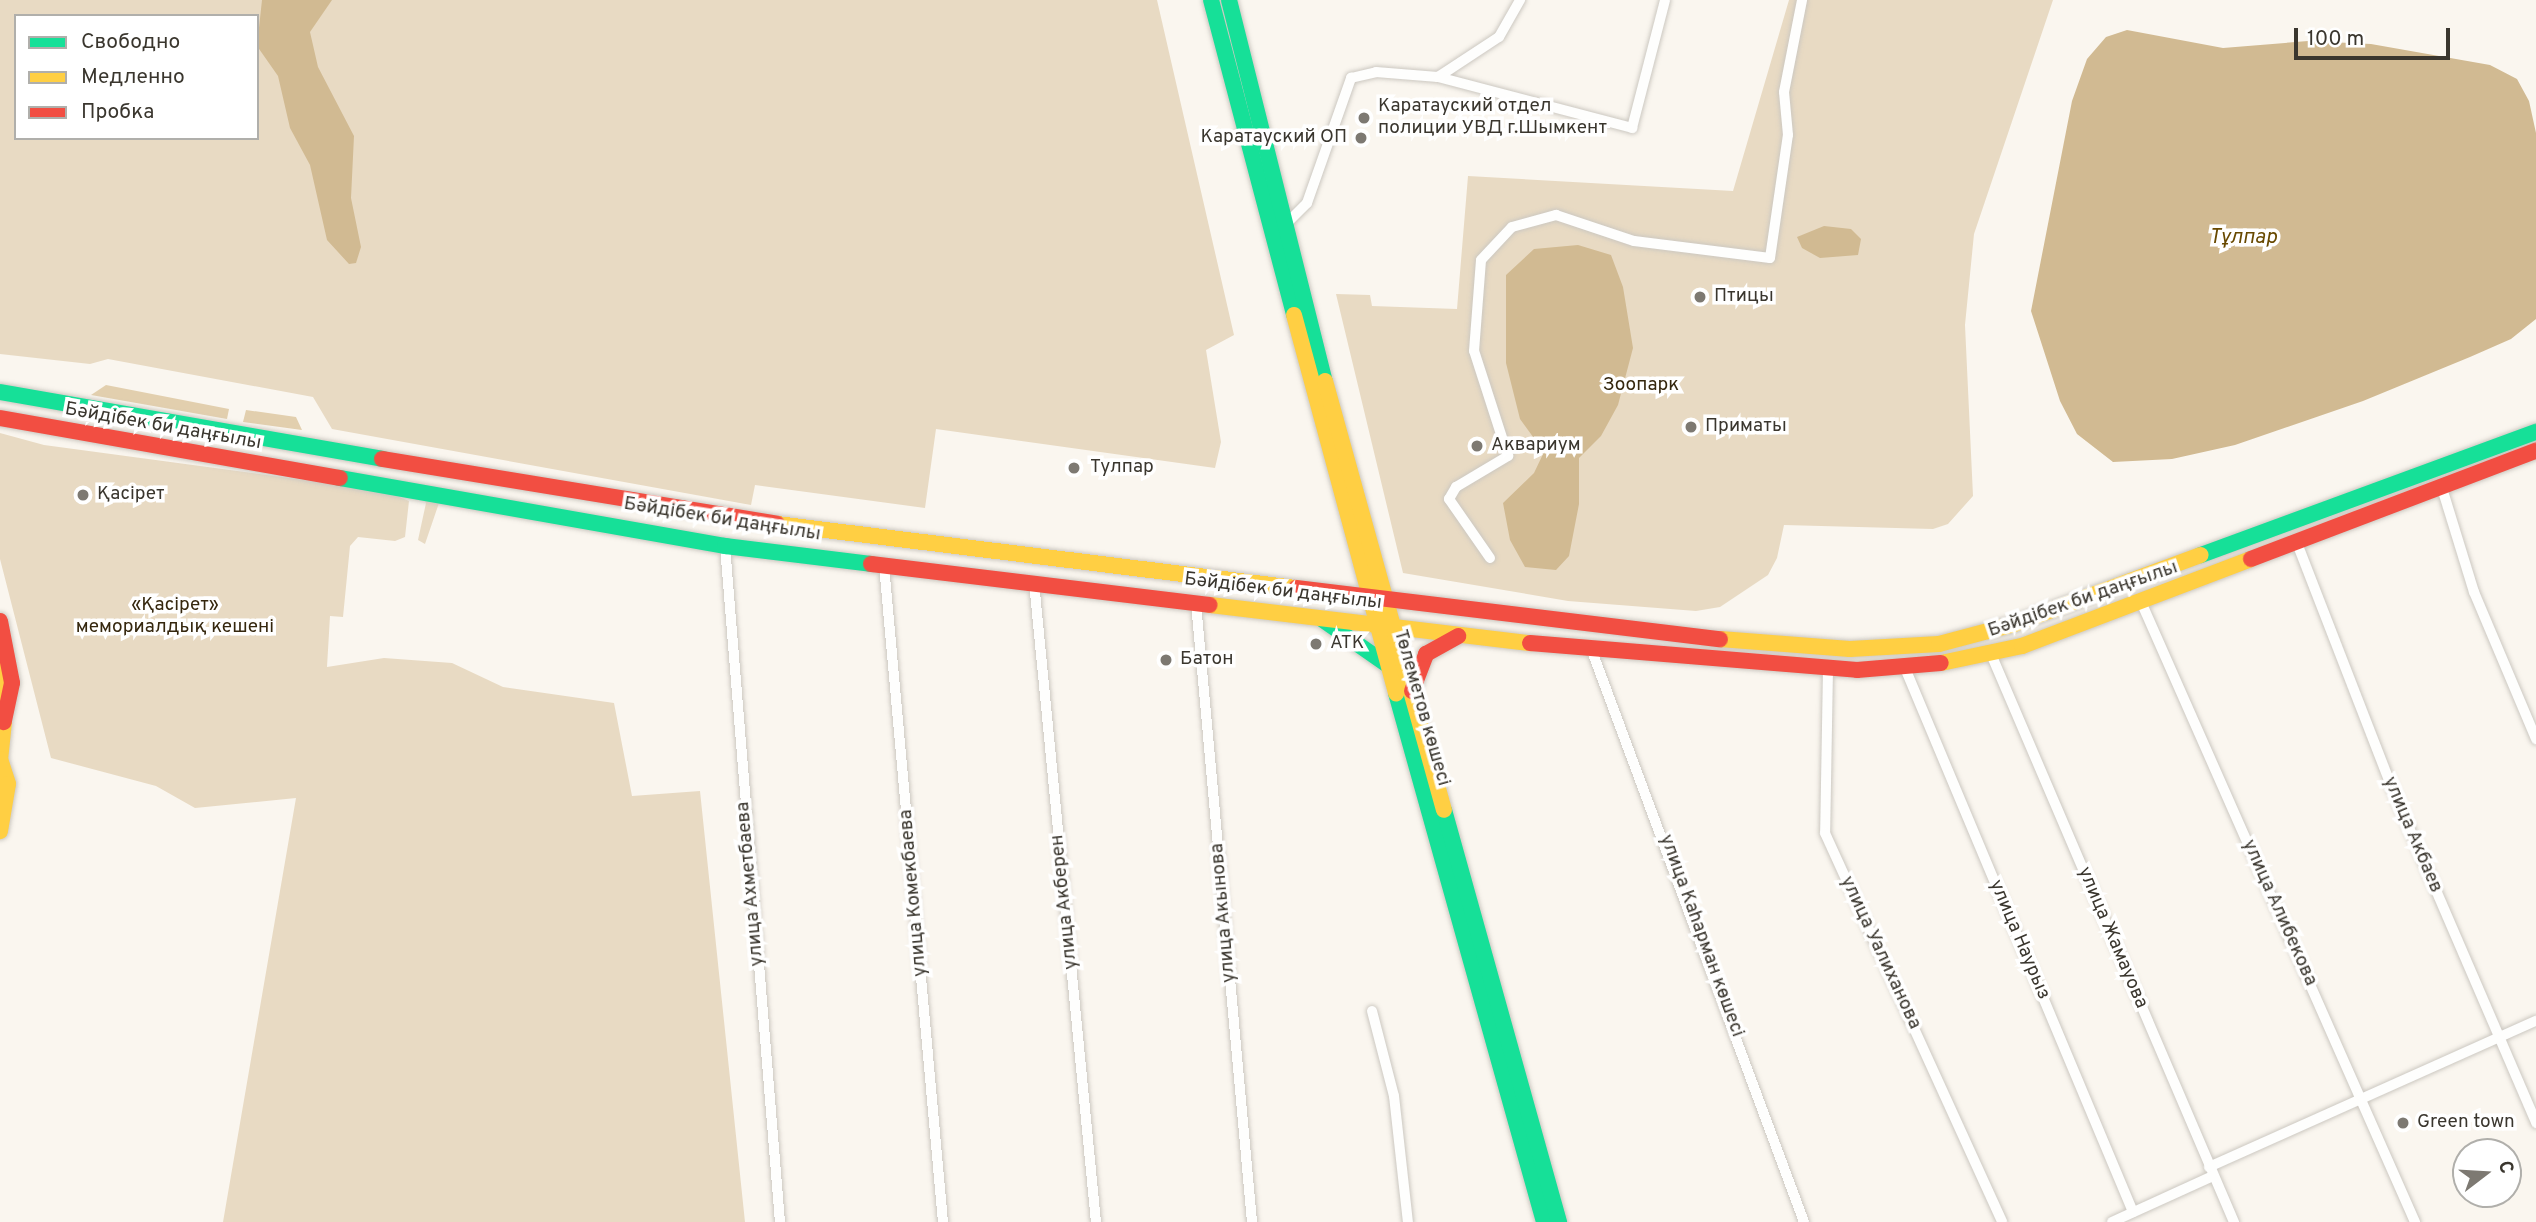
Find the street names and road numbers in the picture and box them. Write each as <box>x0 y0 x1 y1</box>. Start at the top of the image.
street label: Бәйдібек би даңғылы <box>63 399 263 455</box>
street label: Бәйдібек би даңғылы <box>622 493 822 547</box>
street label: Бәйдібек би даңғылы <box>1985 557 2181 643</box>
street label: Бәйдібек би даңғылы <box>1183 569 1383 615</box>
street label: Төлеметов көшесі <box>1388 627 1454 789</box>
street label: улица Акбаев <box>2377 773 2447 897</box>
street label: улица Ахметбаева <box>732 800 770 968</box>
street label: улица Комекбаева <box>895 808 933 978</box>
street label: улица Каһарман көшесі <box>1654 832 1748 1040</box>
street label: улица Акберен <box>1047 833 1083 971</box>
street label: улица Алибекова <box>2236 836 2322 990</box>
street label: улица Акынова <box>1207 842 1241 984</box>
street label: улица Жамауова <box>2072 864 2152 1012</box>
street label: улица Уалиханова <box>1835 873 1925 1033</box>
street label: улица Наурыз <box>1984 877 2054 1003</box>

